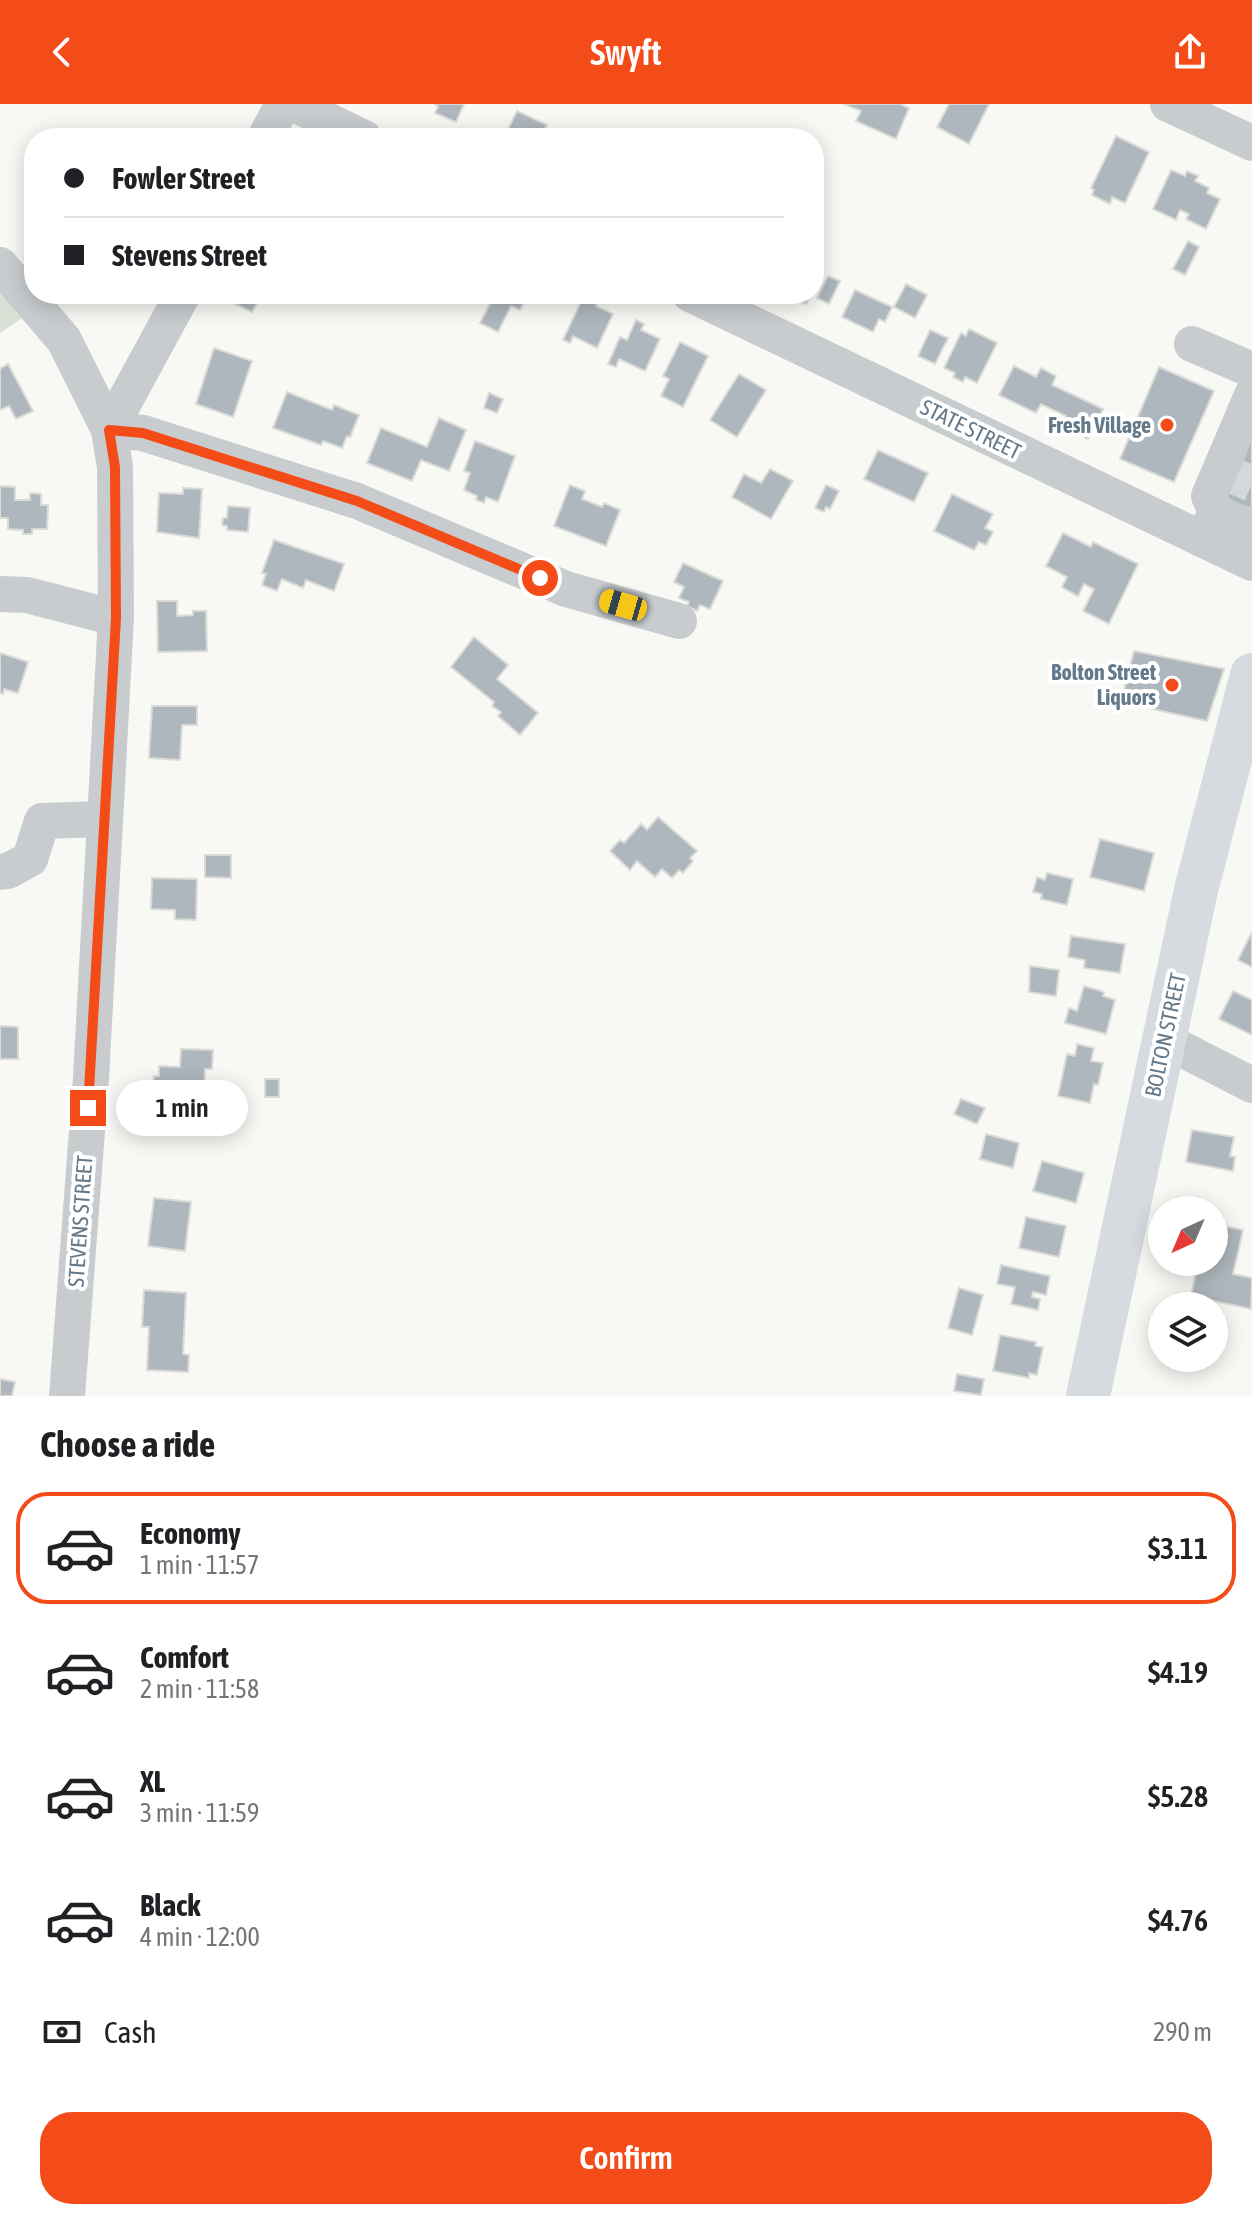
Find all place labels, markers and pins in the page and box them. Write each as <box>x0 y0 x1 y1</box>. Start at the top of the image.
place label: Fresh Village <box>1048 412 1151 438</box>
marker: Fresh Village <box>1158 416 1176 434</box>
place label: Bolton Street Liquors <box>1051 659 1157 710</box>
marker: Bolton Street Liquors <box>1163 676 1181 694</box>

